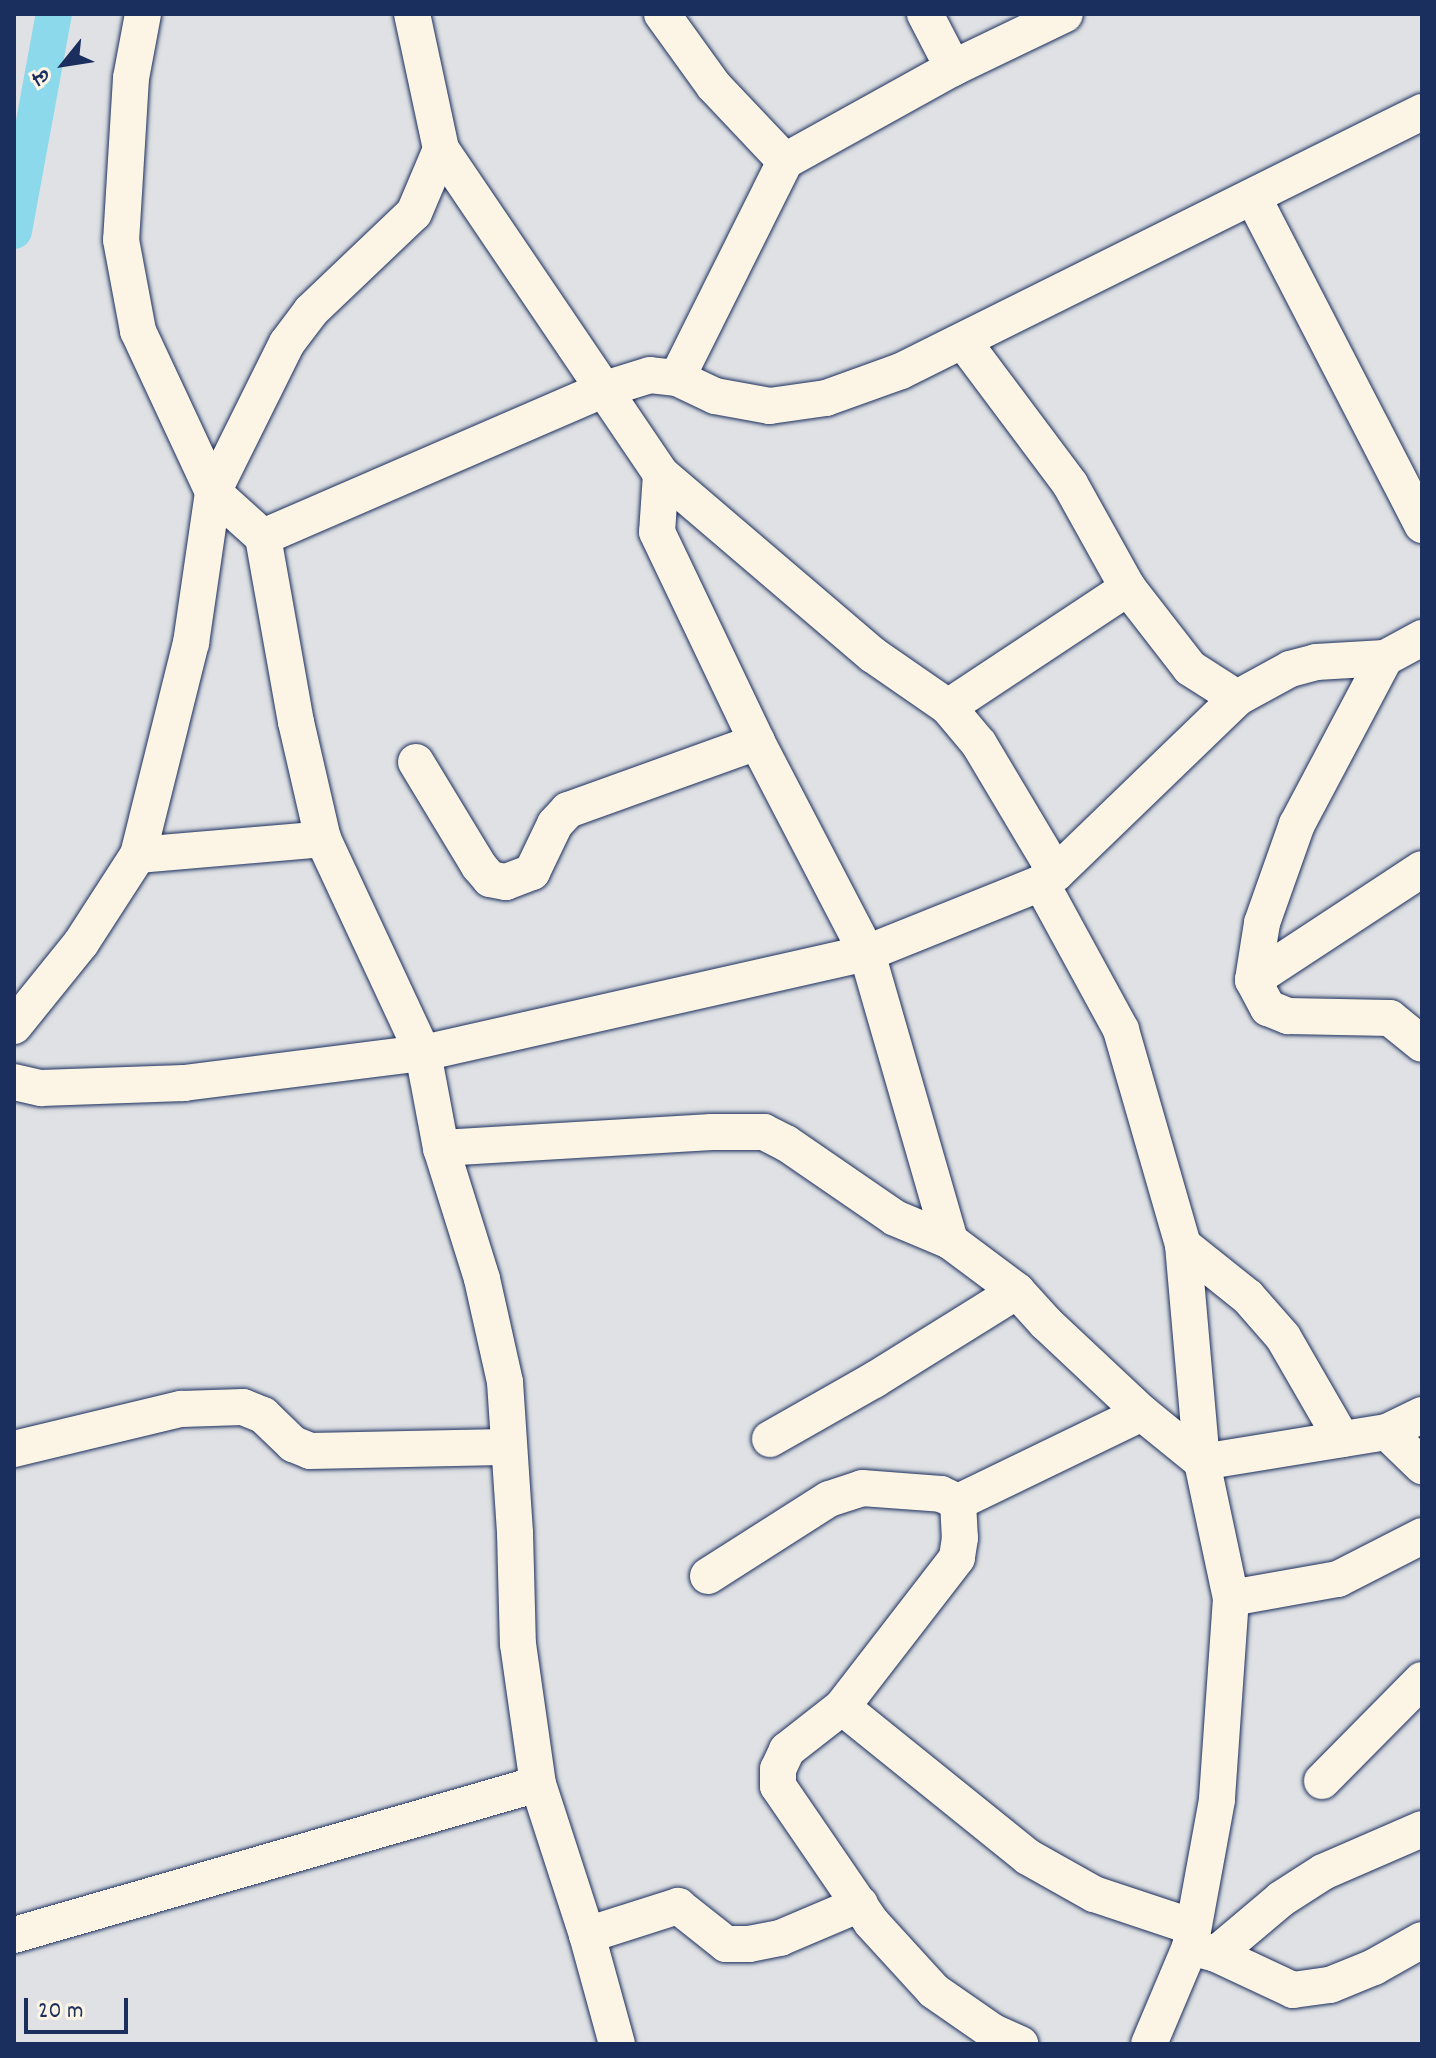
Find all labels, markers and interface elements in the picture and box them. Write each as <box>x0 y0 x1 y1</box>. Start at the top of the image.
north arrow <box>24 24 104 104</box>
text: उ <box>26 63 59 89</box>
scale bar <box>28 1982 132 2032</box>
text: 20 m <box>38 1995 84 2029</box>

